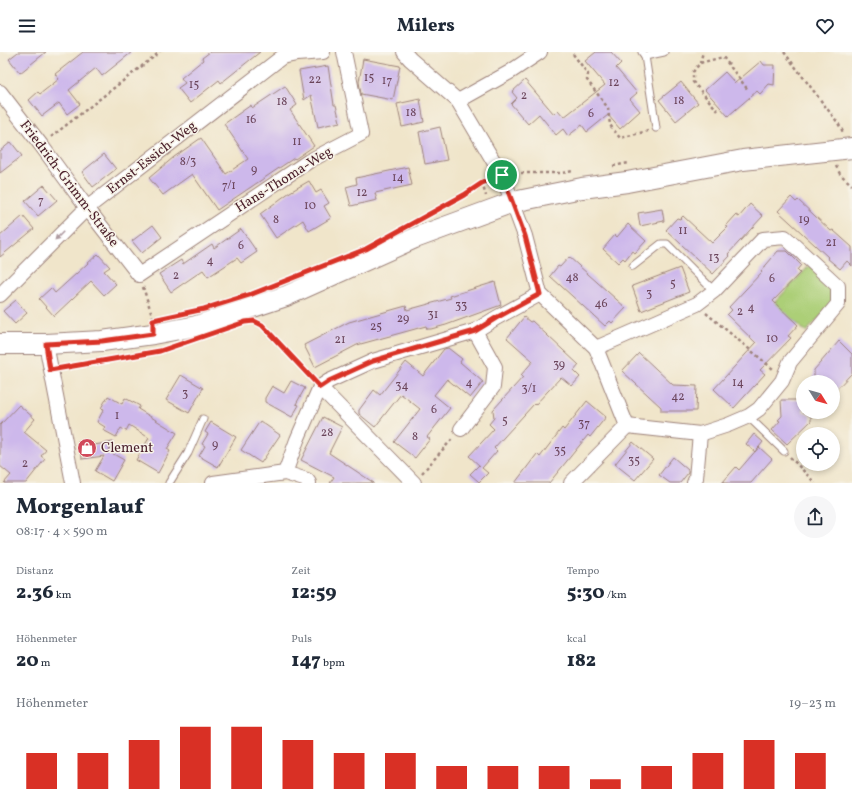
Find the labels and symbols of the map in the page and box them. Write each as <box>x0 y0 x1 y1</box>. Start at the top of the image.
house number: 15 <box>364 70 374 86</box>
house number: 22 <box>309 72 321 88</box>
house number: 17 <box>382 73 392 89</box>
house number: 12 <box>608 75 620 91</box>
house number: 15 <box>189 77 199 93</box>
house number: 2 <box>521 88 527 104</box>
house number: 18 <box>674 93 684 109</box>
house number: 18 <box>277 94 287 110</box>
house number: 18 <box>406 105 416 121</box>
house number: 6 <box>588 106 594 122</box>
house number: 16 <box>246 112 256 128</box>
street label: Friedrich-Grimm-Straße <box>15 117 123 251</box>
street label: Ernst-Essich-Weg <box>103 117 201 199</box>
house number: 11 <box>292 134 302 150</box>
street label: Hans-Thoma-Weg <box>232 142 336 218</box>
house number: 8/3 <box>180 154 196 170</box>
pin <box>485 158 519 192</box>
house number: 9 <box>251 162 257 178</box>
house number: 14 <box>392 170 404 186</box>
house number: 7/1 <box>222 178 236 194</box>
house number: 12 <box>356 185 368 201</box>
house number: 7 <box>38 193 44 209</box>
house number: 10 <box>304 198 316 214</box>
house number: 8 <box>273 212 279 228</box>
house number: 19 <box>799 212 809 228</box>
house number: 11 <box>678 223 688 239</box>
one-way arrow <box>54 231 64 241</box>
house number: 21 <box>825 235 837 251</box>
house number: 6 <box>238 238 244 254</box>
house number: 13 <box>709 250 719 266</box>
house number: 4 <box>206 253 214 269</box>
house number: 2 <box>173 268 179 284</box>
house number: 48 <box>565 270 579 286</box>
house number: 6 <box>769 271 775 287</box>
house number: 5 <box>670 276 676 292</box>
house number: 3 <box>646 286 652 302</box>
house number: 46 <box>594 296 608 312</box>
house number: 33 <box>455 298 467 314</box>
house number: 4 <box>747 300 755 316</box>
house number: 2 <box>737 304 743 320</box>
house number: 31 <box>428 307 438 323</box>
house number: 29 <box>397 311 409 327</box>
house number: 25 <box>370 319 382 335</box>
house number: 10 <box>766 331 778 347</box>
house number: 21 <box>334 332 346 348</box>
house number: 39 <box>553 357 565 373</box>
house number: 4 <box>465 375 473 391</box>
house number: 14 <box>732 375 744 391</box>
north arrow <box>796 375 840 419</box>
house number: 34 <box>395 378 409 394</box>
house number: 3/1 <box>522 381 536 397</box>
house number: 3 <box>182 386 188 402</box>
house number: 42 <box>671 389 685 405</box>
house number: 6 <box>431 402 437 418</box>
house number: 1 <box>115 408 119 424</box>
house number: 5 <box>502 413 508 429</box>
house number: 37 <box>578 416 590 432</box>
house number: 28 <box>321 425 333 441</box>
house number: 8 <box>412 429 418 445</box>
shop icon: Clement <box>76 437 98 459</box>
house number: 9 <box>212 437 218 453</box>
place label: Clement <box>101 439 153 458</box>
house number: 35 <box>554 443 566 459</box>
house number: 35 <box>628 453 640 469</box>
house number: 2 <box>22 456 28 472</box>

